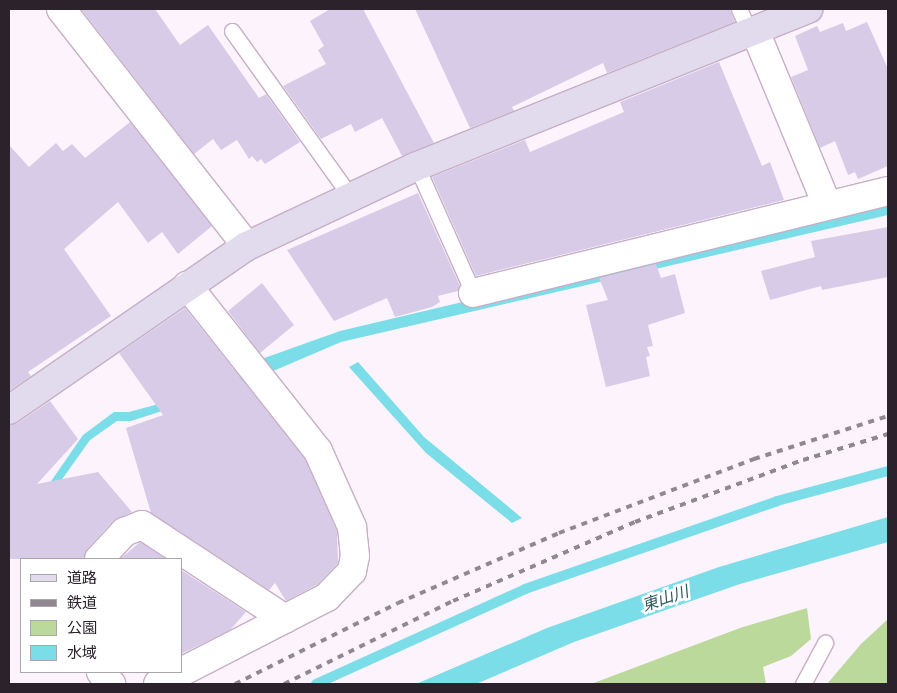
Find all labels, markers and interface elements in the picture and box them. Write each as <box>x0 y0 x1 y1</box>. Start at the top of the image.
legend <box>20 558 182 673</box>
text: 道路 <box>67 566 97 589</box>
water label: 東山川 <box>639 581 691 615</box>
text: 鉄道 <box>67 591 97 614</box>
text: 公園 <box>67 616 97 639</box>
text: 水域 <box>67 641 97 664</box>

